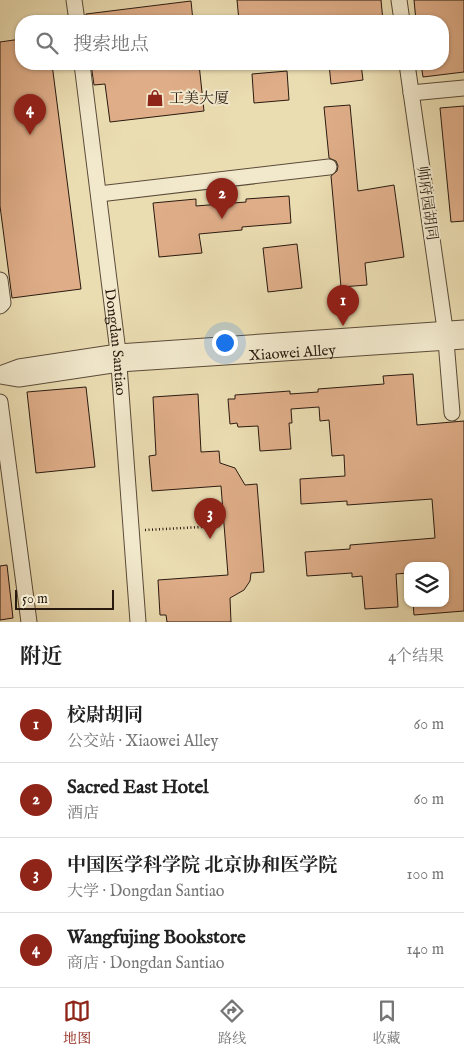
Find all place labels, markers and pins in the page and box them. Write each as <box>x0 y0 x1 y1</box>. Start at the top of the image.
shop icon: 工美大厦 <box>145 88 165 108</box>
place label: 工美大厦 <box>169 89 229 108</box>
pin: 4 <box>14 94 46 135</box>
pin: 2 <box>206 178 238 219</box>
pin: 1 <box>327 285 359 326</box>
pin: 3 <box>194 498 226 539</box>

